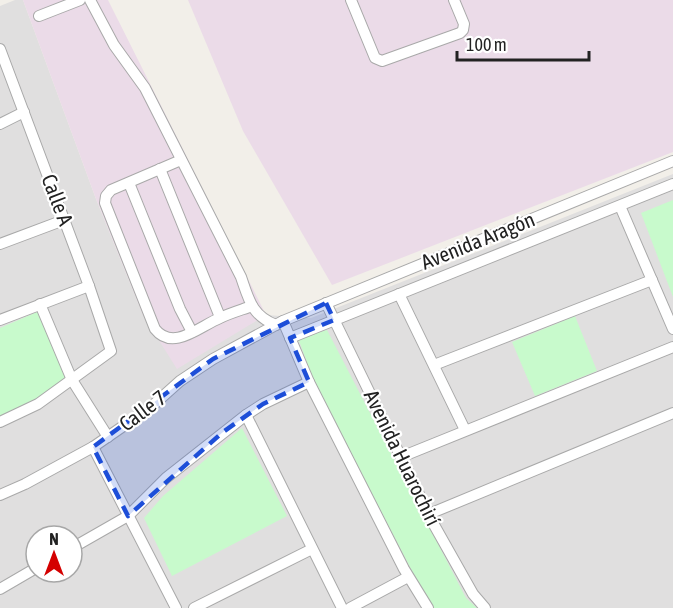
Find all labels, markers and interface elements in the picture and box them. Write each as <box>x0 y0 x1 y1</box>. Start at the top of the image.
scale bar <box>457 24 589 62</box>
text: 100 m <box>466 34 507 55</box>
street label: Calle A <box>37 171 79 229</box>
street label: Avenida Aragón <box>417 206 538 274</box>
street label: Calle 7 <box>114 385 171 436</box>
street label: Avenida Huarochirí <box>360 386 446 529</box>
north arrow <box>24 524 84 584</box>
text: N <box>49 530 59 548</box>

